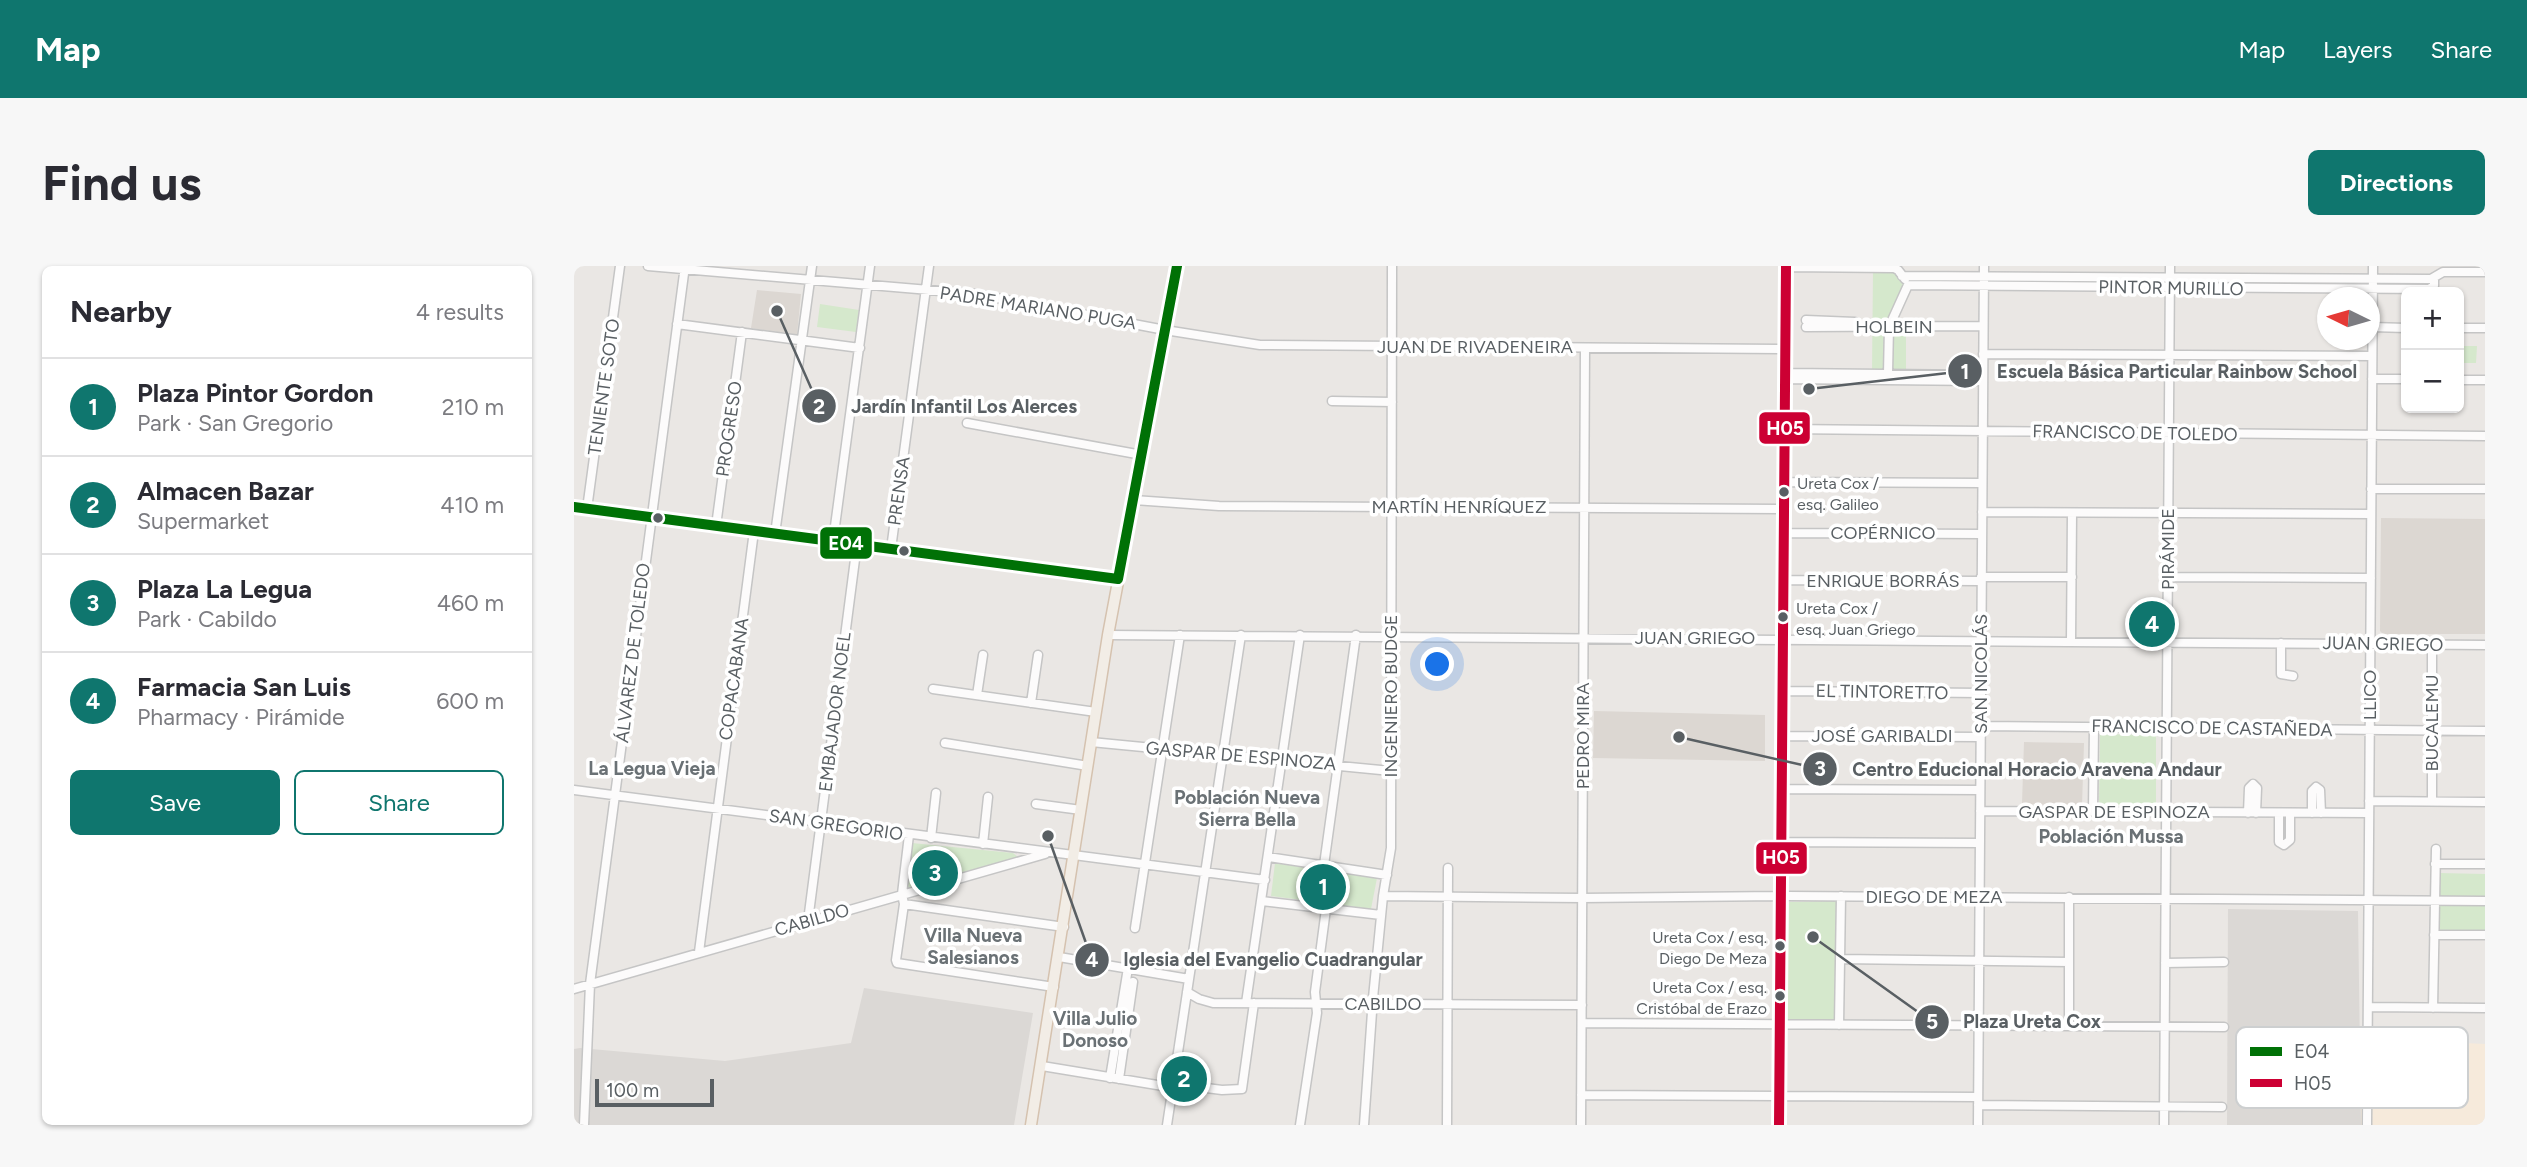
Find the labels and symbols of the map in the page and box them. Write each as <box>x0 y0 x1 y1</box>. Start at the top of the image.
street label: PINTOR MURILLO <box>2098 276 2244 300</box>
street label: PADRE MARIANO PUGA <box>938 282 1138 334</box>
north arrow <box>2317 287 2380 350</box>
street label: HOLBEIN <box>1855 316 1933 338</box>
street label: TENIENTE SOTO <box>584 317 624 457</box>
street label: JUAN DE RIVADENEIRA <box>1377 336 1573 358</box>
callout: Escuela Básica Particular Rainbow School <box>1948 351 2371 391</box>
text: 1 <box>1961 359 1969 384</box>
text: Escuela Básica Particular Rainbow School <box>1997 360 2357 383</box>
street label: PROGRESO <box>711 380 747 478</box>
callout: Jardín Infantil Los Alerces <box>802 386 1091 426</box>
text: 2 <box>813 394 825 419</box>
text: Jardín Infantil Los Alerces <box>851 395 1077 418</box>
line badge: H05 <box>1758 411 1811 445</box>
text: H05 <box>1766 417 1804 440</box>
street label: FRANCISCO DE TOLEDO <box>2032 420 2238 446</box>
street label: PRENSA <box>883 455 915 527</box>
place label: Ureta Cox / esq. Galileo <box>1797 474 1879 514</box>
marker: Ureta Cox / esq. Galileo <box>1777 485 1791 499</box>
street label: MARTÍN HENRÍQUEZ <box>1371 496 1547 518</box>
street label: PIRÁMIDE <box>2157 508 2179 590</box>
unlabelled marker <box>651 511 665 525</box>
street label: COPÉRNICO <box>1830 522 1936 544</box>
line badge: E04 <box>819 526 873 560</box>
text: E04 <box>828 532 864 555</box>
unlabelled marker <box>897 544 911 558</box>
street label: ÁLVAREZ DE TOLEDO <box>611 562 655 744</box>
street label: ENRIQUE BORRÁS <box>1806 570 1960 592</box>
pin: 4 <box>2129 598 2175 650</box>
place label: Ureta Cox / esq. Juan Griego <box>1796 599 1916 639</box>
marker: Ureta Cox / esq. Juan Griego <box>1776 610 1790 624</box>
street label: SAN NICOLÁS <box>1970 614 1992 734</box>
street label: INGENIERO BUDGE <box>1380 615 1402 777</box>
street label: COPACABANA <box>715 616 753 742</box>
street label: JUAN GRIEGO <box>1635 627 1755 649</box>
street label: EMBAJADOR NOEL <box>814 630 856 793</box>
street label: JUAN GRIEGO <box>2322 632 2444 656</box>
your location <box>1420 647 1454 681</box>
street label: LLICO <box>2359 670 2381 720</box>
street label: BUCALEMU <box>2421 675 2443 771</box>
street label: EL TINTORETTO <box>1815 680 1949 704</box>
street label: PEDRO MIRA <box>1572 683 1594 789</box>
street label: FRANCISCO DE CASTAÑEDA <box>2091 715 2333 741</box>
street label: JOSÉ GARIBALDI <box>1811 725 1953 747</box>
street label: GASPAR DE ESPINOZA <box>1145 737 1337 775</box>
callout: Centro Educional Horacio Aravena Andaur <box>1803 749 2235 789</box>
text: 3 <box>1814 756 1826 781</box>
district label: La Legua Vieja <box>588 757 716 780</box>
text: Centro Educional Horacio Aravena Andaur <box>1852 758 2222 781</box>
district label: Población Nueva Sierra Bella <box>1174 786 1320 831</box>
street label: GASPAR DE ESPINOZA <box>2018 801 2210 823</box>
street label: SAN GREGORIO <box>768 805 904 845</box>
district label: Población Mussa <box>2038 825 2184 848</box>
line badge: H05 <box>1755 841 1808 875</box>
text: H05 <box>1762 846 1800 869</box>
pin: 3 <box>912 847 958 899</box>
pin: 1 <box>1300 861 1346 913</box>
street label: DIEGO DE MEZA <box>1865 886 2003 908</box>
street label: CABILDO <box>772 899 852 941</box>
district label: Villa Nueva Salesianos <box>924 924 1022 969</box>
place label: Ureta Cox / esq. Diego De Meza <box>1652 928 1767 968</box>
marker: Ureta Cox / esq. Diego De Meza <box>1773 939 1787 953</box>
callout: Iglesia del Evangelio Cuadrangular <box>1075 940 1437 980</box>
text: 4 <box>1085 947 1099 972</box>
text: Iglesia del Evangelio Cuadrangular <box>1123 948 1423 971</box>
place label: Ureta Cox / esq. Cristóbal de Erazo <box>1636 978 1767 1018</box>
marker: Ureta Cox / esq. Cristóbal de Erazo <box>1773 989 1787 1003</box>
street label: CABILDO <box>1345 993 1421 1015</box>
callout: Plaza Ureta Cox <box>1914 1002 2115 1042</box>
district label: Villa Julio Donoso <box>1053 1007 1137 1052</box>
text: 5 <box>1926 1009 1938 1034</box>
text: Plaza Ureta Cox <box>1963 1010 2101 1033</box>
legend <box>2236 1027 2468 1108</box>
text: E04 <box>2294 1040 2329 1063</box>
pin: 2 <box>1161 1053 1207 1105</box>
text: H05 <box>2294 1072 2331 1095</box>
scale bar <box>595 1076 714 1108</box>

